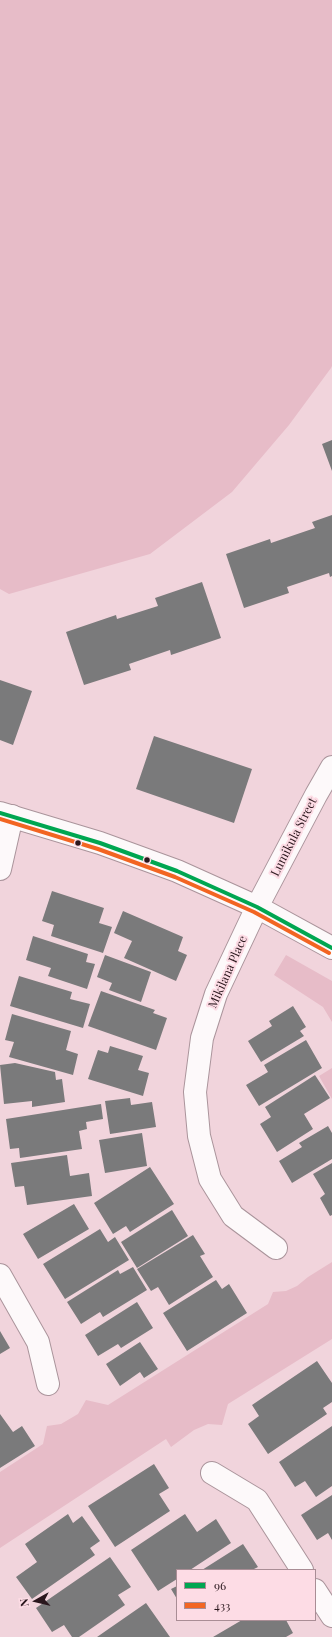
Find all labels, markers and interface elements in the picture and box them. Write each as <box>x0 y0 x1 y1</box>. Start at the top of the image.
street label: Lumikula Street <box>268 795 320 879</box>
unlabelled marker <box>73 838 83 848</box>
unlabelled marker <box>142 855 152 865</box>
street label: Mikilana Place <box>206 934 250 1010</box>
legend <box>176 1569 316 1621</box>
text: 96 <box>214 1577 226 1593</box>
north arrow <box>16 1581 56 1621</box>
text: 433 <box>214 1597 231 1613</box>
text: N <box>16 1598 32 1608</box>

